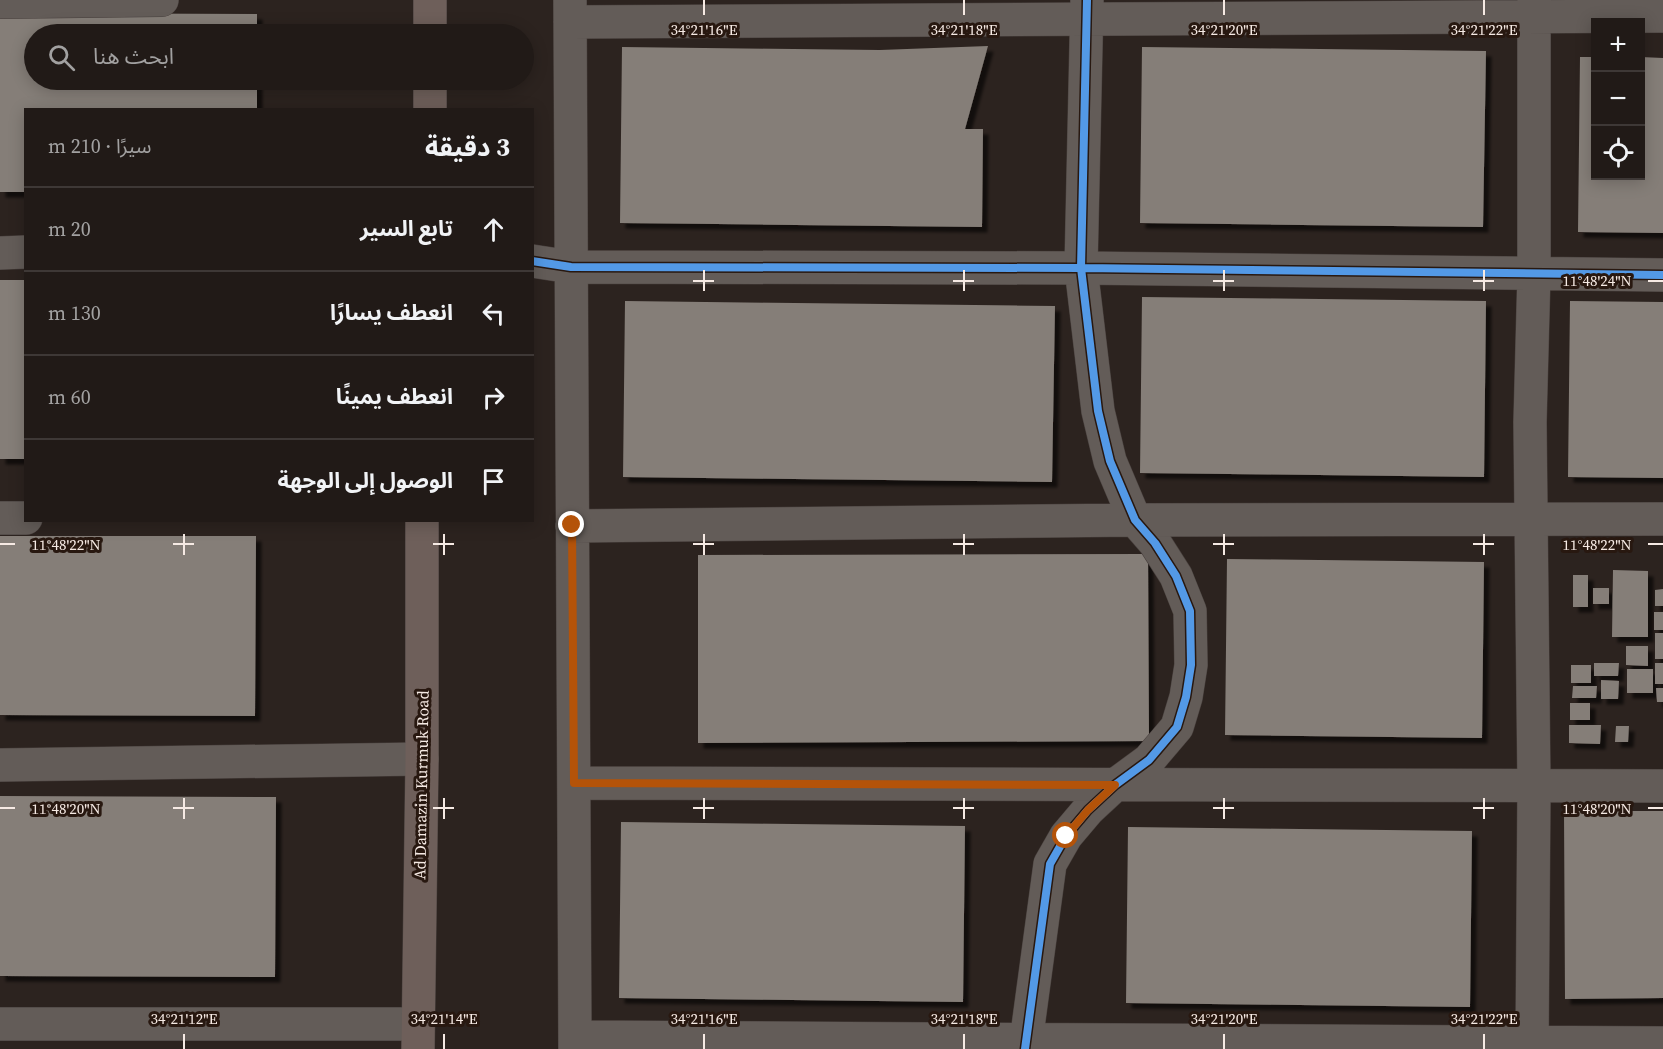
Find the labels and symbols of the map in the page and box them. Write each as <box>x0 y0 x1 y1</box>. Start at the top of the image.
text: 34°21'16"E <box>670 19 738 40</box>
text: 34°21'18"E <box>930 19 998 40</box>
text: 34°21'20"E <box>1190 19 1258 40</box>
text: 34°21'22"E <box>1450 19 1518 40</box>
text: 11°48'24"N <box>1562 270 1632 291</box>
route end <box>558 511 584 537</box>
text: 11°48'22"N <box>31 534 101 555</box>
text: 11°48'22"N <box>1562 534 1632 555</box>
street label: Ad Damazin Kurmuk Road <box>408 690 434 880</box>
text: 11°48'20"N <box>31 798 101 819</box>
text: 11°48'20"N <box>1562 798 1632 819</box>
route start <box>1052 822 1078 848</box>
text: 34°21'12"E <box>150 1008 218 1029</box>
text: 34°21'14"E <box>410 1008 478 1029</box>
text: 34°21'16"E <box>670 1008 738 1029</box>
text: 34°21'18"E <box>930 1008 998 1029</box>
text: 34°21'20"E <box>1190 1008 1258 1029</box>
text: 34°21'22"E <box>1450 1008 1518 1029</box>

